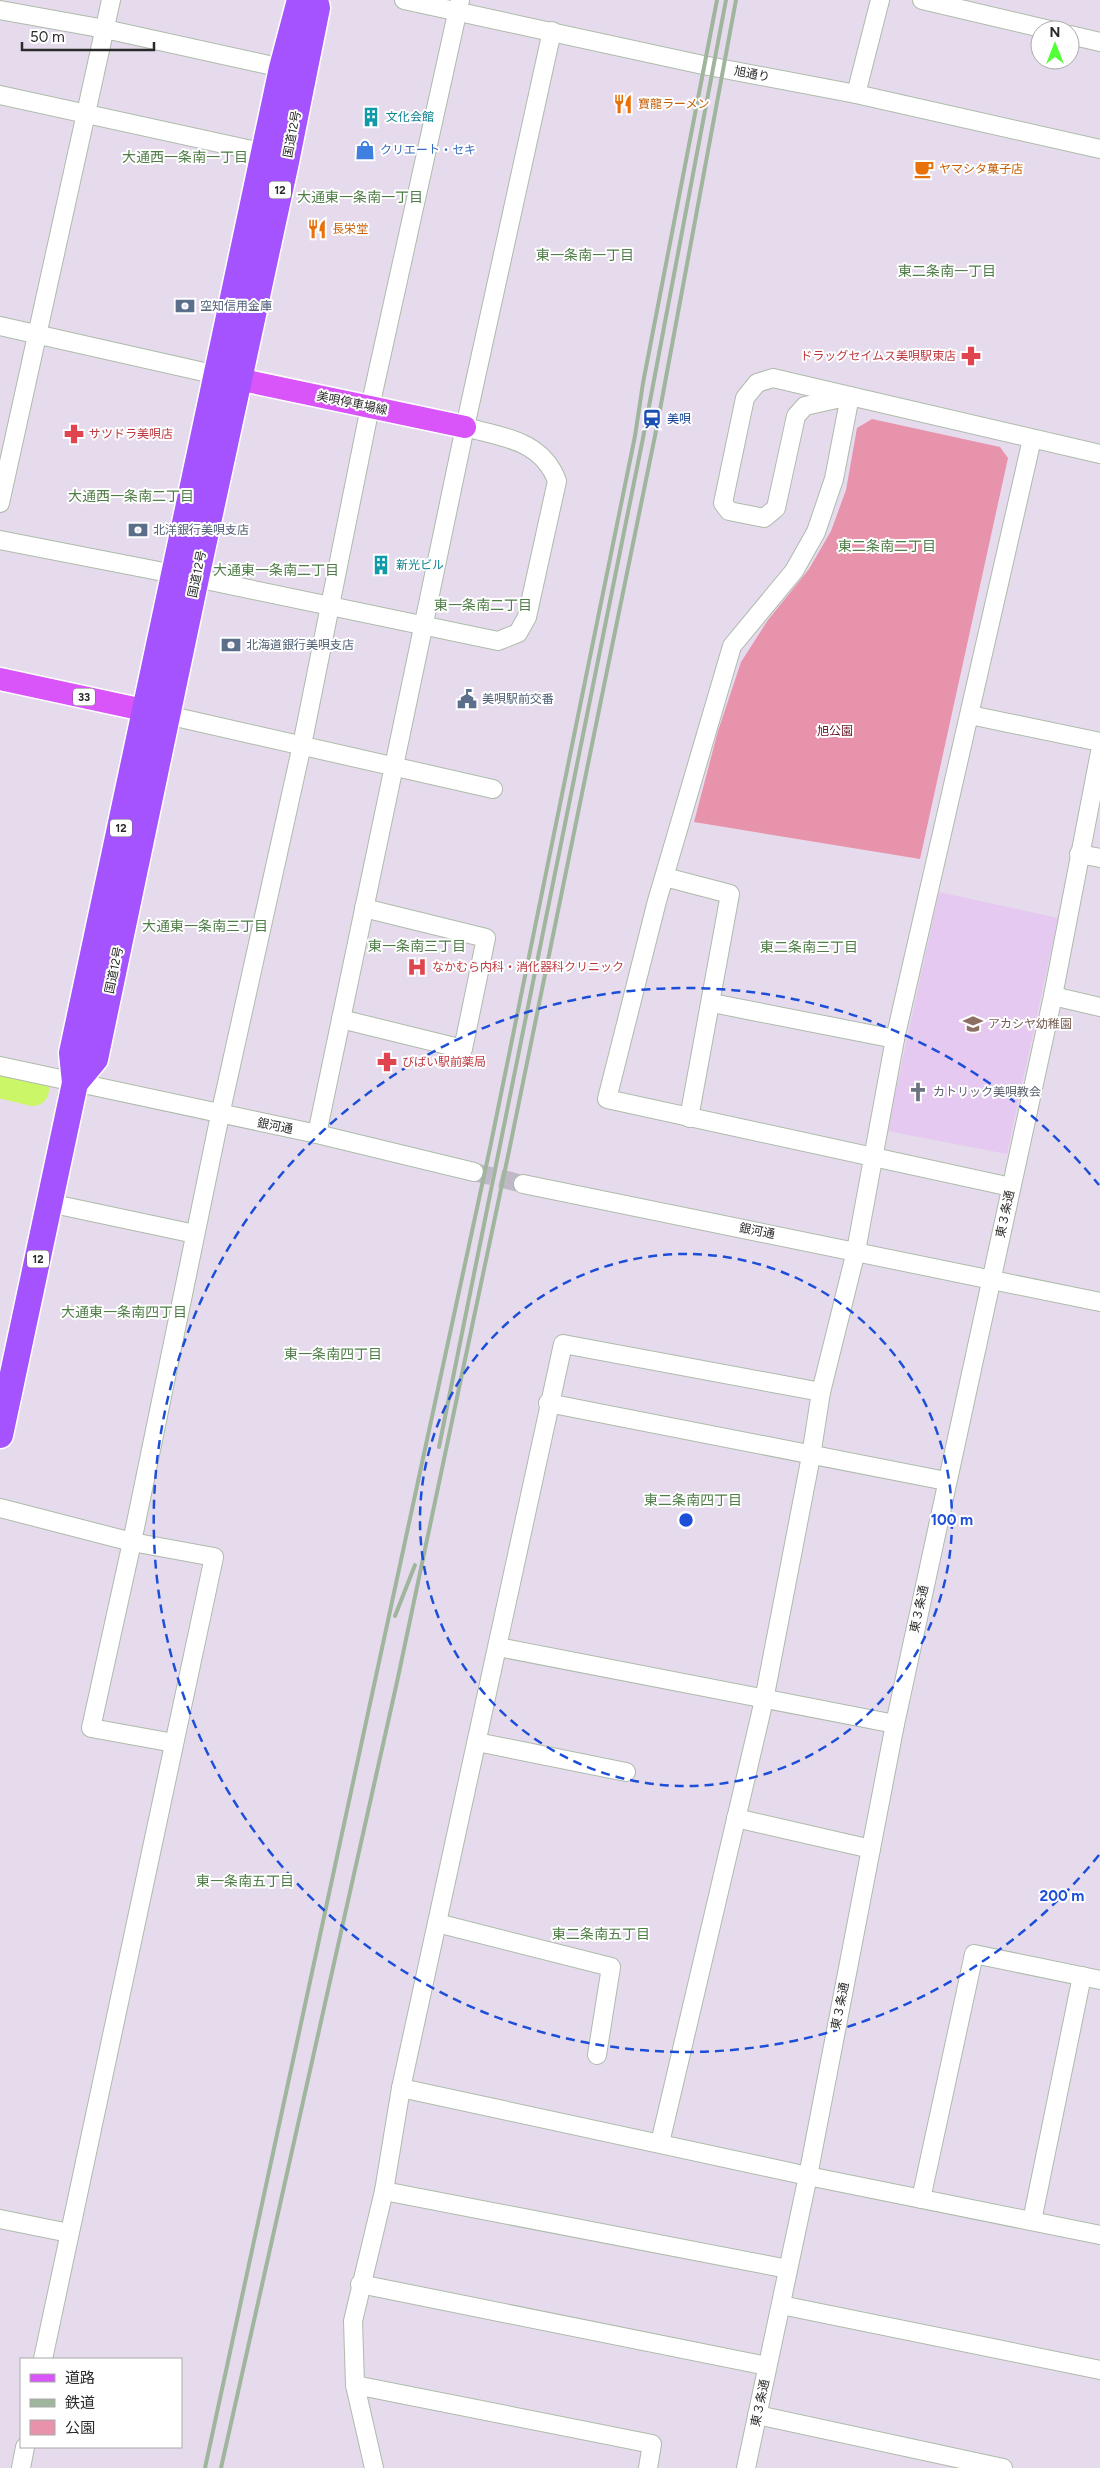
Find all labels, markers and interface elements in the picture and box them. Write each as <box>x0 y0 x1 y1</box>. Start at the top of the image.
scale bar <box>22 20 155 52</box>
north arrow <box>1030 20 1080 70</box>
text: N <box>1050 24 1060 41</box>
text: 50 m <box>30 28 65 46</box>
street label: 旭通り <box>733 64 771 84</box>
restaurant icon: 寶龍ラーメン <box>612 93 634 115</box>
place label: 寶龍ラーメン <box>638 97 710 111</box>
building icon: 文化会館 <box>360 106 382 128</box>
street label: 国道12号 <box>281 109 303 159</box>
place label: 文化会館 <box>386 110 434 124</box>
shop icon: クリエート・セキ <box>354 139 376 161</box>
place label: クリエート・セキ <box>380 143 476 157</box>
district label: 大通西一条南一丁目 <box>122 149 248 166</box>
cafe icon: ヤマシタ菓子店 <box>913 158 935 180</box>
place label: ヤマシタ菓子店 <box>939 162 1023 176</box>
road number: 12 <box>269 182 291 198</box>
district label: 大通東一条南一丁目 <box>297 189 423 206</box>
restaurant icon: 長栄堂 <box>306 218 328 240</box>
place label: 長栄堂 <box>332 222 368 236</box>
district label: 東一条南一丁目 <box>536 247 634 264</box>
district label: 東二条南一丁目 <box>898 263 996 280</box>
bank icon: 空知信用金庫 <box>174 295 196 317</box>
place label: 空知信用金庫 <box>200 299 272 313</box>
pharmacy icon: ドラッグセイムス美唄駅東店 <box>960 345 982 367</box>
place label: ドラッグセイムス美唄駅東店 <box>800 349 956 363</box>
street label: 美唄停車場線 <box>315 389 389 417</box>
station icon: 美唄 <box>641 408 663 430</box>
place label: 美唄 <box>667 412 691 426</box>
pharmacy icon: サツドラ美唄店 <box>63 423 85 445</box>
place label: サツドラ美唄店 <box>89 427 173 441</box>
district label: 大通西一条南二丁目 <box>68 488 194 505</box>
bank icon: 北洋銀行美唄支店 <box>127 519 149 541</box>
place label: 北洋銀行美唄支店 <box>153 523 249 537</box>
district label: 東二条南二丁目 <box>838 538 936 555</box>
street label: 国道12号 <box>185 549 209 599</box>
building icon: 新光ビル <box>370 554 392 576</box>
place label: 新光ビル <box>396 558 444 572</box>
district label: 大通東一条南二丁目 <box>213 562 339 579</box>
district label: 東一条南二丁目 <box>434 597 532 614</box>
bank icon: 北海道銀行美唄支店 <box>220 634 242 656</box>
place label: 北海道銀行美唄支店 <box>246 638 354 652</box>
public building icon: 美唄駅前交番 <box>456 688 478 710</box>
road number: 33 <box>73 689 95 706</box>
place label: 美唄駅前交番 <box>482 692 554 706</box>
park label: 旭公園 <box>817 724 853 738</box>
road number: 12 <box>110 820 132 836</box>
district label: 大通東一条南三丁目 <box>142 918 268 935</box>
district label: 東一条南三丁目 <box>368 938 466 955</box>
district label: 東二条南三丁目 <box>760 939 858 956</box>
street label: 国道12号 <box>102 945 126 995</box>
hospital icon: なかむら内科・消化器科クリニック <box>406 956 428 978</box>
place label: なかむら内科・消化器科クリニック <box>432 960 624 974</box>
school or university icon: アカシヤ幼稚園 <box>962 1013 984 1035</box>
place label: アカシヤ幼稚園 <box>988 1017 1072 1031</box>
pharmacy icon: びばい駅前薬局 <box>376 1051 398 1073</box>
place label: びばい駅前薬局 <box>402 1055 486 1069</box>
church icon: カトリック美唄教会 <box>907 1081 929 1103</box>
place label: カトリック美唄教会 <box>933 1085 1041 1099</box>
street label: 銀河通 <box>256 1116 294 1136</box>
street label: 東３条通 <box>993 1189 1017 1239</box>
street label: 銀河通 <box>738 1221 776 1241</box>
road number: 12 <box>27 1250 49 1268</box>
district label: 大通東一条南四丁目 <box>61 1304 187 1321</box>
district label: 東一条南四丁目 <box>284 1346 382 1363</box>
district label: 東二条南四丁目 <box>644 1492 742 1509</box>
centre of rings <box>677 1511 695 1529</box>
text: 100 m <box>931 1511 973 1529</box>
street label: 東３条通 <box>907 1584 931 1634</box>
district label: 東一条南五丁目 <box>196 1873 294 1890</box>
text: 200 m <box>1040 1887 1084 1905</box>
district label: 東二条南五丁目 <box>552 1926 650 1943</box>
street label: 東３条通 <box>829 1981 851 2031</box>
legend <box>20 2358 182 2448</box>
text: 道路 <box>65 2369 95 2387</box>
street label: 東３条通 <box>748 2378 772 2428</box>
text: 鉄道 <box>65 2394 95 2412</box>
text: 公園 <box>65 2419 95 2437</box>

